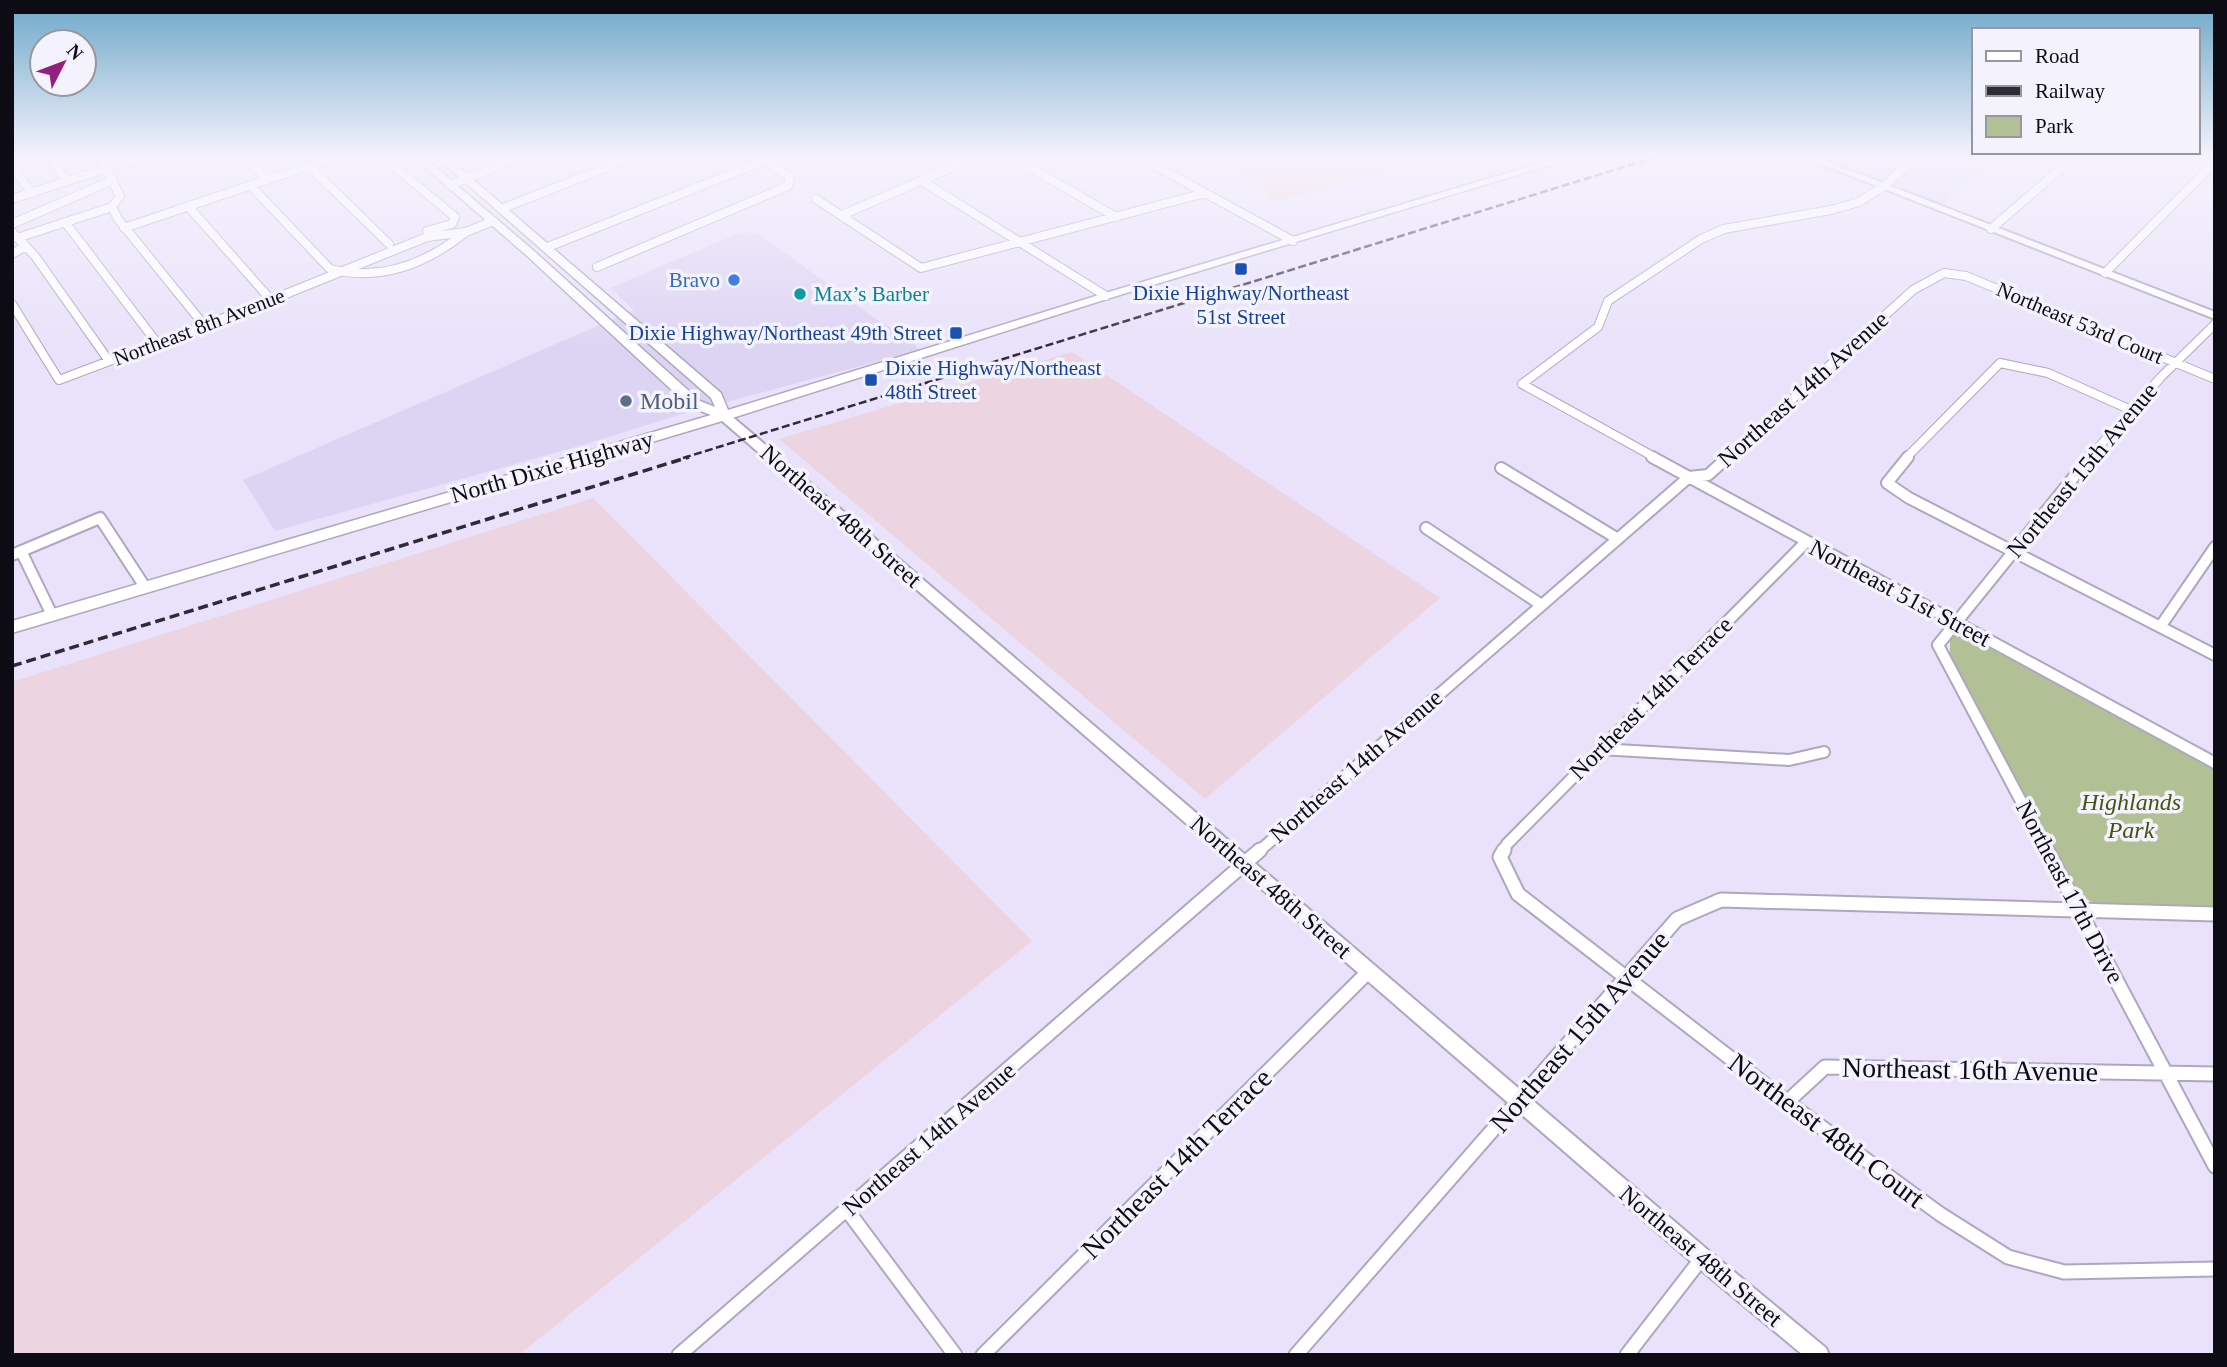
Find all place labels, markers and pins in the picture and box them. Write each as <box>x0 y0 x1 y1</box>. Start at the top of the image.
marker: Dixie Highway/Northeast 51st Street <box>1233 261 1249 277</box>
place label: Bravo <box>669 268 720 292</box>
marker: Bravo <box>726 272 742 288</box>
place label: Dixie Highway/Northeast 51st Street <box>1133 281 1349 329</box>
place label: Max’s Barber <box>814 282 929 306</box>
marker: Max’s Barber <box>792 286 808 302</box>
place label: Dixie Highway/Northeast 49th Street <box>629 321 942 345</box>
marker: Dixie Highway/Northeast 49th Street <box>948 325 964 341</box>
place label: Dixie Highway/Northeast 48th Street <box>885 356 1102 404</box>
marker: Dixie Highway/Northeast 48th Street <box>863 372 879 388</box>
place label: Mobil <box>640 388 699 414</box>
marker: Mobil <box>618 393 634 409</box>

